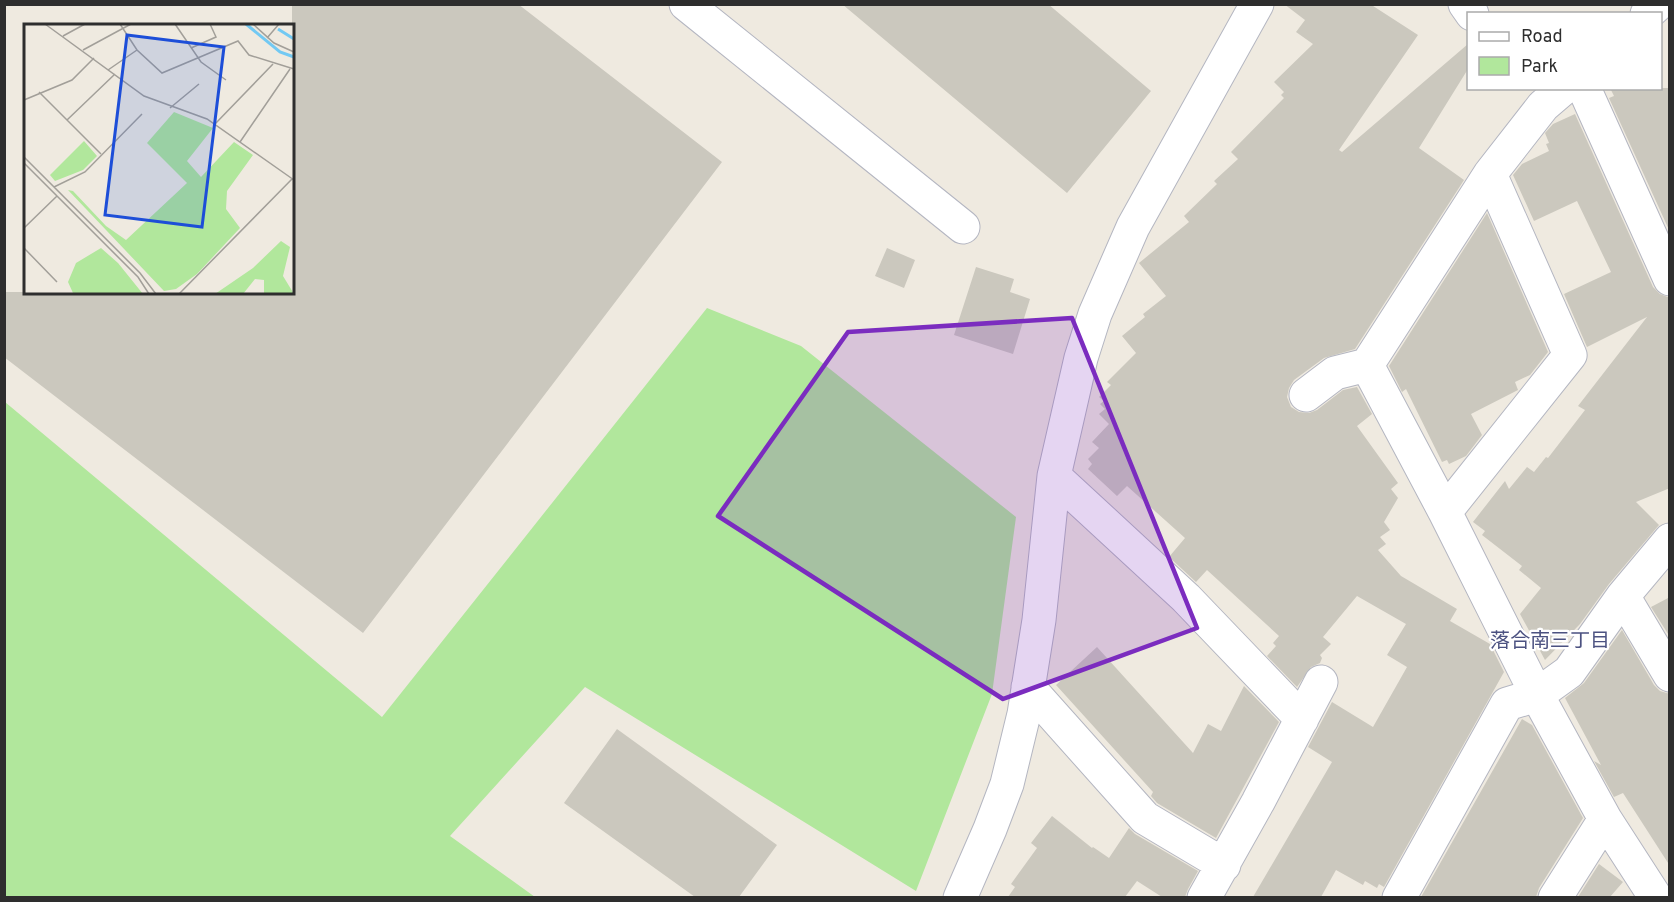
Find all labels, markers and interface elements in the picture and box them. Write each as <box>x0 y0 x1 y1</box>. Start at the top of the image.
legend <box>1467 12 1662 90</box>
inset map <box>24 24 294 294</box>
text: Road <box>1521 26 1563 49</box>
text: Park <box>1521 56 1558 79</box>
district label: 落合南三丁目 <box>1490 629 1610 655</box>

